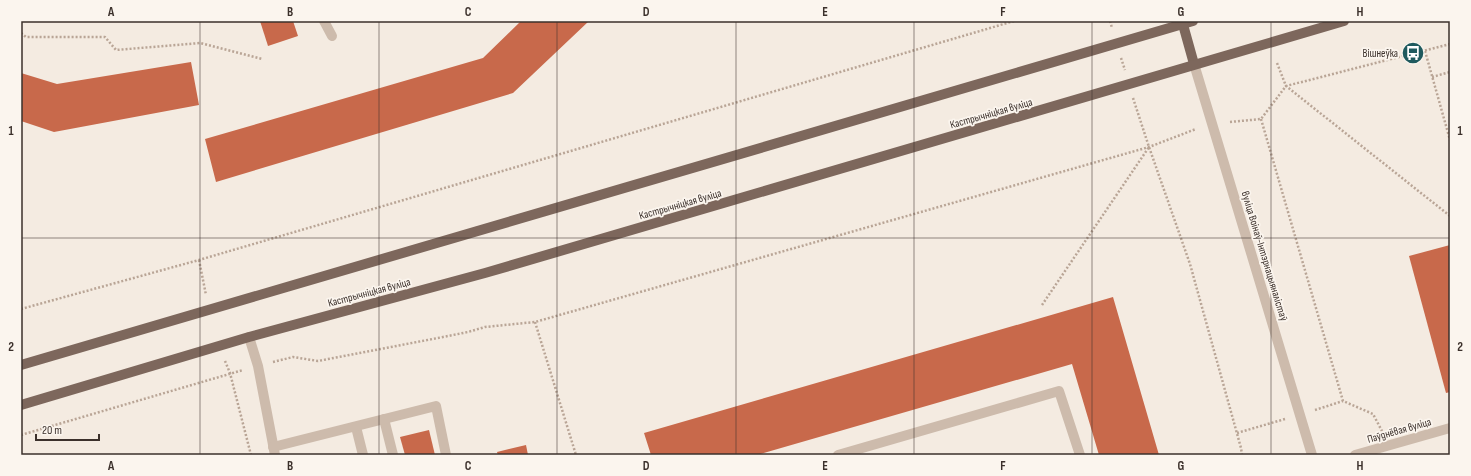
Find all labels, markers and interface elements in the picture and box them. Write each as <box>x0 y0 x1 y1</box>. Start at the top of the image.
text: A <box>107 4 115 20</box>
text: B <box>287 4 293 20</box>
text: C <box>465 4 472 20</box>
text: D <box>643 4 650 20</box>
text: E <box>822 4 828 20</box>
text: F <box>1000 4 1006 20</box>
text: G <box>1178 4 1185 20</box>
text: H <box>1357 4 1364 20</box>
bus stop icon: Вішнеўка <box>1400 40 1426 66</box>
place label: Вішнеўка <box>1362 47 1398 60</box>
street label: Кастрычніцкая вуліца <box>948 96 1034 131</box>
text: 1 <box>8 123 14 139</box>
text: 1 <box>1457 123 1463 139</box>
street label: Кастрычніцкая вуліца <box>637 187 723 222</box>
street label: вуліца Воінаў-Інтэрнацыяналістаў <box>1239 190 1291 323</box>
street label: Кастрычніцкая вуліца <box>326 275 412 310</box>
text: 2 <box>8 339 14 355</box>
text: 2 <box>1457 339 1463 355</box>
street label: Паўднёвая вуліца <box>1366 415 1433 446</box>
scale bar <box>36 416 99 442</box>
text: 20 m <box>42 423 62 438</box>
text: A <box>107 458 115 474</box>
text: B <box>287 458 293 474</box>
text: C <box>465 458 472 474</box>
text: D <box>643 458 650 474</box>
text: E <box>822 458 828 474</box>
text: F <box>1000 458 1006 474</box>
text: G <box>1178 458 1185 474</box>
text: H <box>1357 458 1364 474</box>

